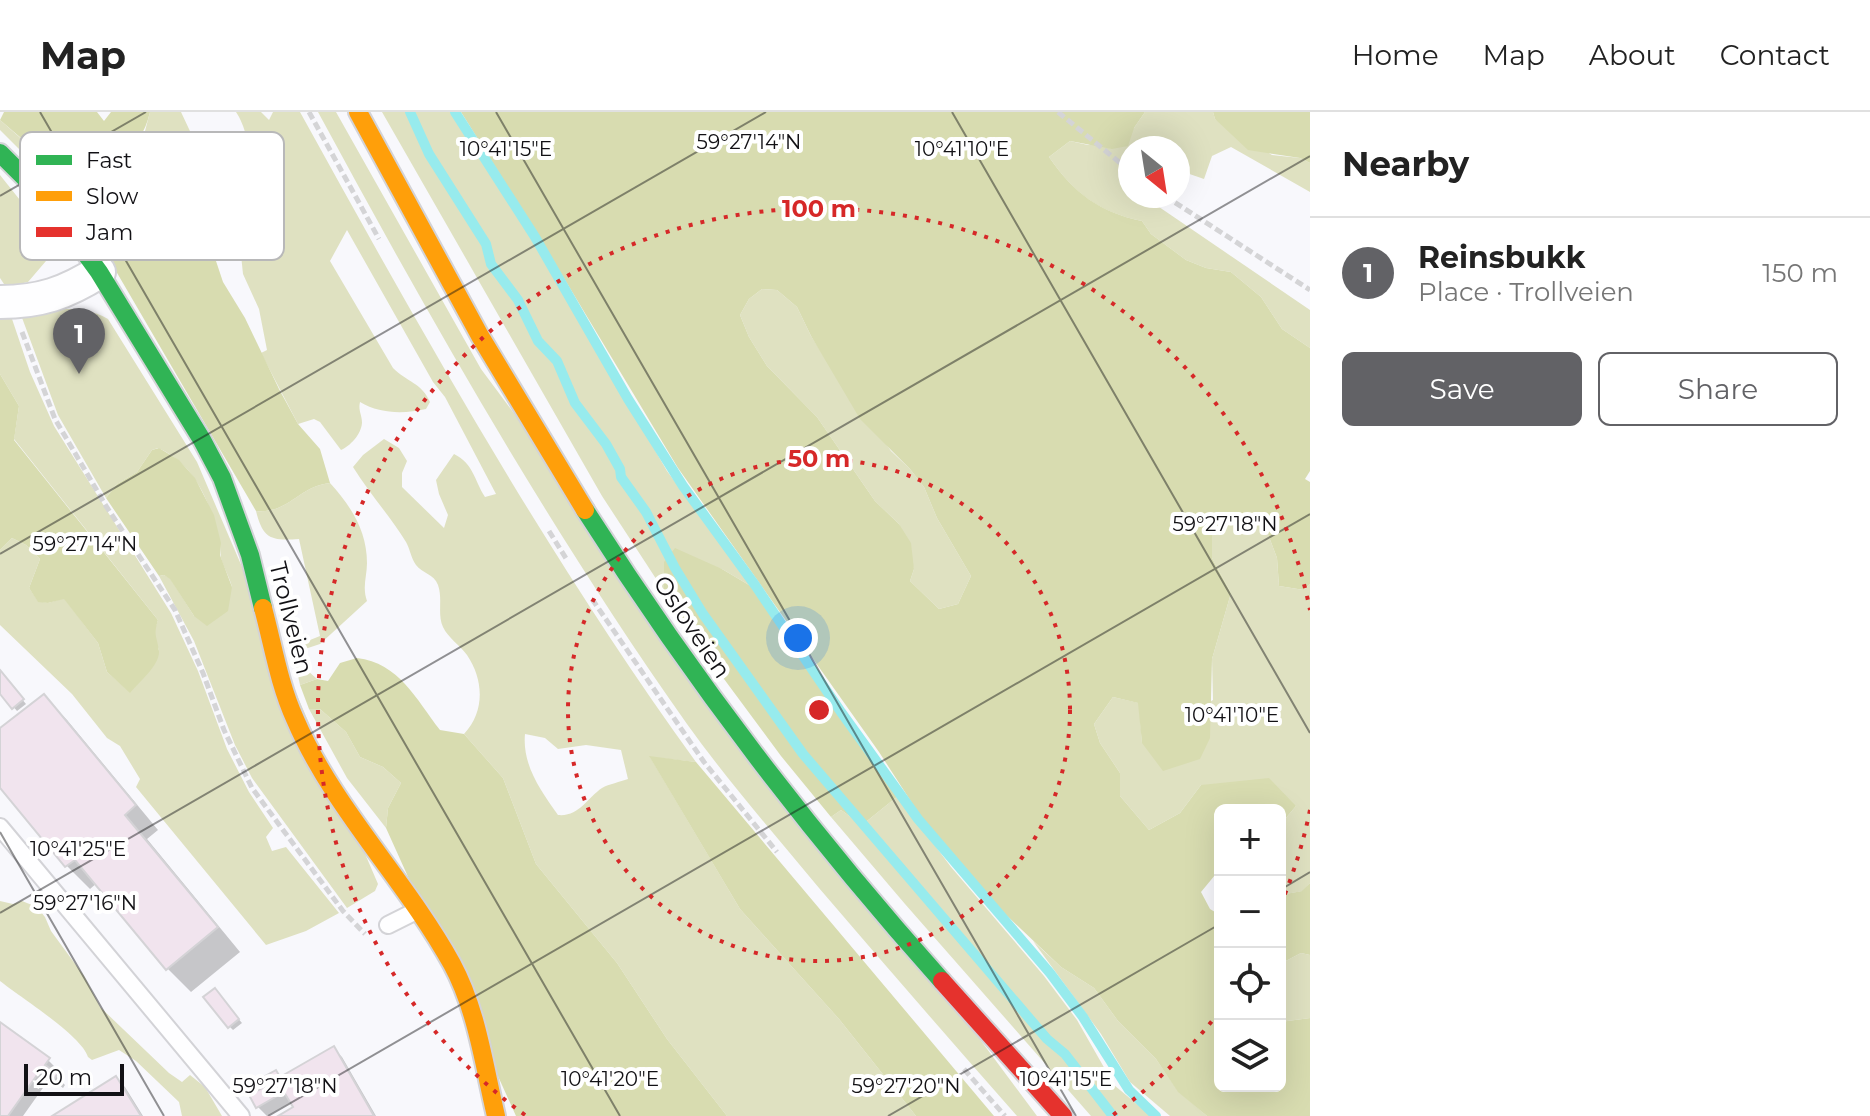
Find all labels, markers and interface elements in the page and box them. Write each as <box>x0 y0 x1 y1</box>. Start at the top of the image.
text: Map <box>40 32 126 79</box>
text: Home <box>1352 38 1439 72</box>
text: Map <box>1483 38 1545 72</box>
text: About <box>1589 38 1676 72</box>
text: Contact <box>1720 38 1830 72</box>
text: 59°27'14"N <box>697 130 801 154</box>
legend <box>20 132 284 260</box>
north arrow <box>1118 136 1190 208</box>
text: 10°41'15"E <box>460 137 552 161</box>
text: 10°41'10"E <box>915 137 1009 161</box>
text: Nearby <box>1342 143 1469 185</box>
text: Fast <box>86 147 132 174</box>
text: Slow <box>86 183 139 210</box>
text: 100 m <box>782 194 856 223</box>
text: Jam <box>85 219 133 246</box>
text: Reinsbukk <box>1418 239 1585 276</box>
text: 1 <box>1363 257 1373 289</box>
text: 150 m <box>1762 257 1838 289</box>
text: Place · Trollveien <box>1418 276 1634 308</box>
pin: 1 <box>53 308 105 374</box>
button: Save <box>1342 352 1582 426</box>
button: Share <box>1598 352 1838 426</box>
text: 50 m <box>788 444 850 473</box>
text: 59°27'18"N <box>1173 512 1277 536</box>
text: 59°27'14"N <box>33 532 137 556</box>
street label: Trollveien <box>263 559 319 677</box>
street label: Osloveien <box>648 570 737 683</box>
your location <box>778 618 818 658</box>
centre of rings <box>805 696 833 724</box>
text: 10°41'10"E <box>1185 703 1279 727</box>
map controls <box>1214 804 1286 1092</box>
button: + <box>1214 804 1286 876</box>
text: 10°41'25"E <box>30 837 126 861</box>
button: − <box>1214 876 1286 948</box>
text: 59°27'16"N <box>33 891 137 915</box>
button: locate <box>1214 948 1286 1020</box>
button: layers <box>1214 1020 1286 1092</box>
scale bar <box>24 1060 124 1096</box>
text: 20 m <box>36 1064 92 1091</box>
text: 10°41'20"E <box>561 1067 659 1091</box>
text: 10°41'15"E <box>1020 1067 1112 1091</box>
text: 59°27'18"N <box>233 1074 337 1098</box>
text: 59°27'20"N <box>851 1074 961 1098</box>

